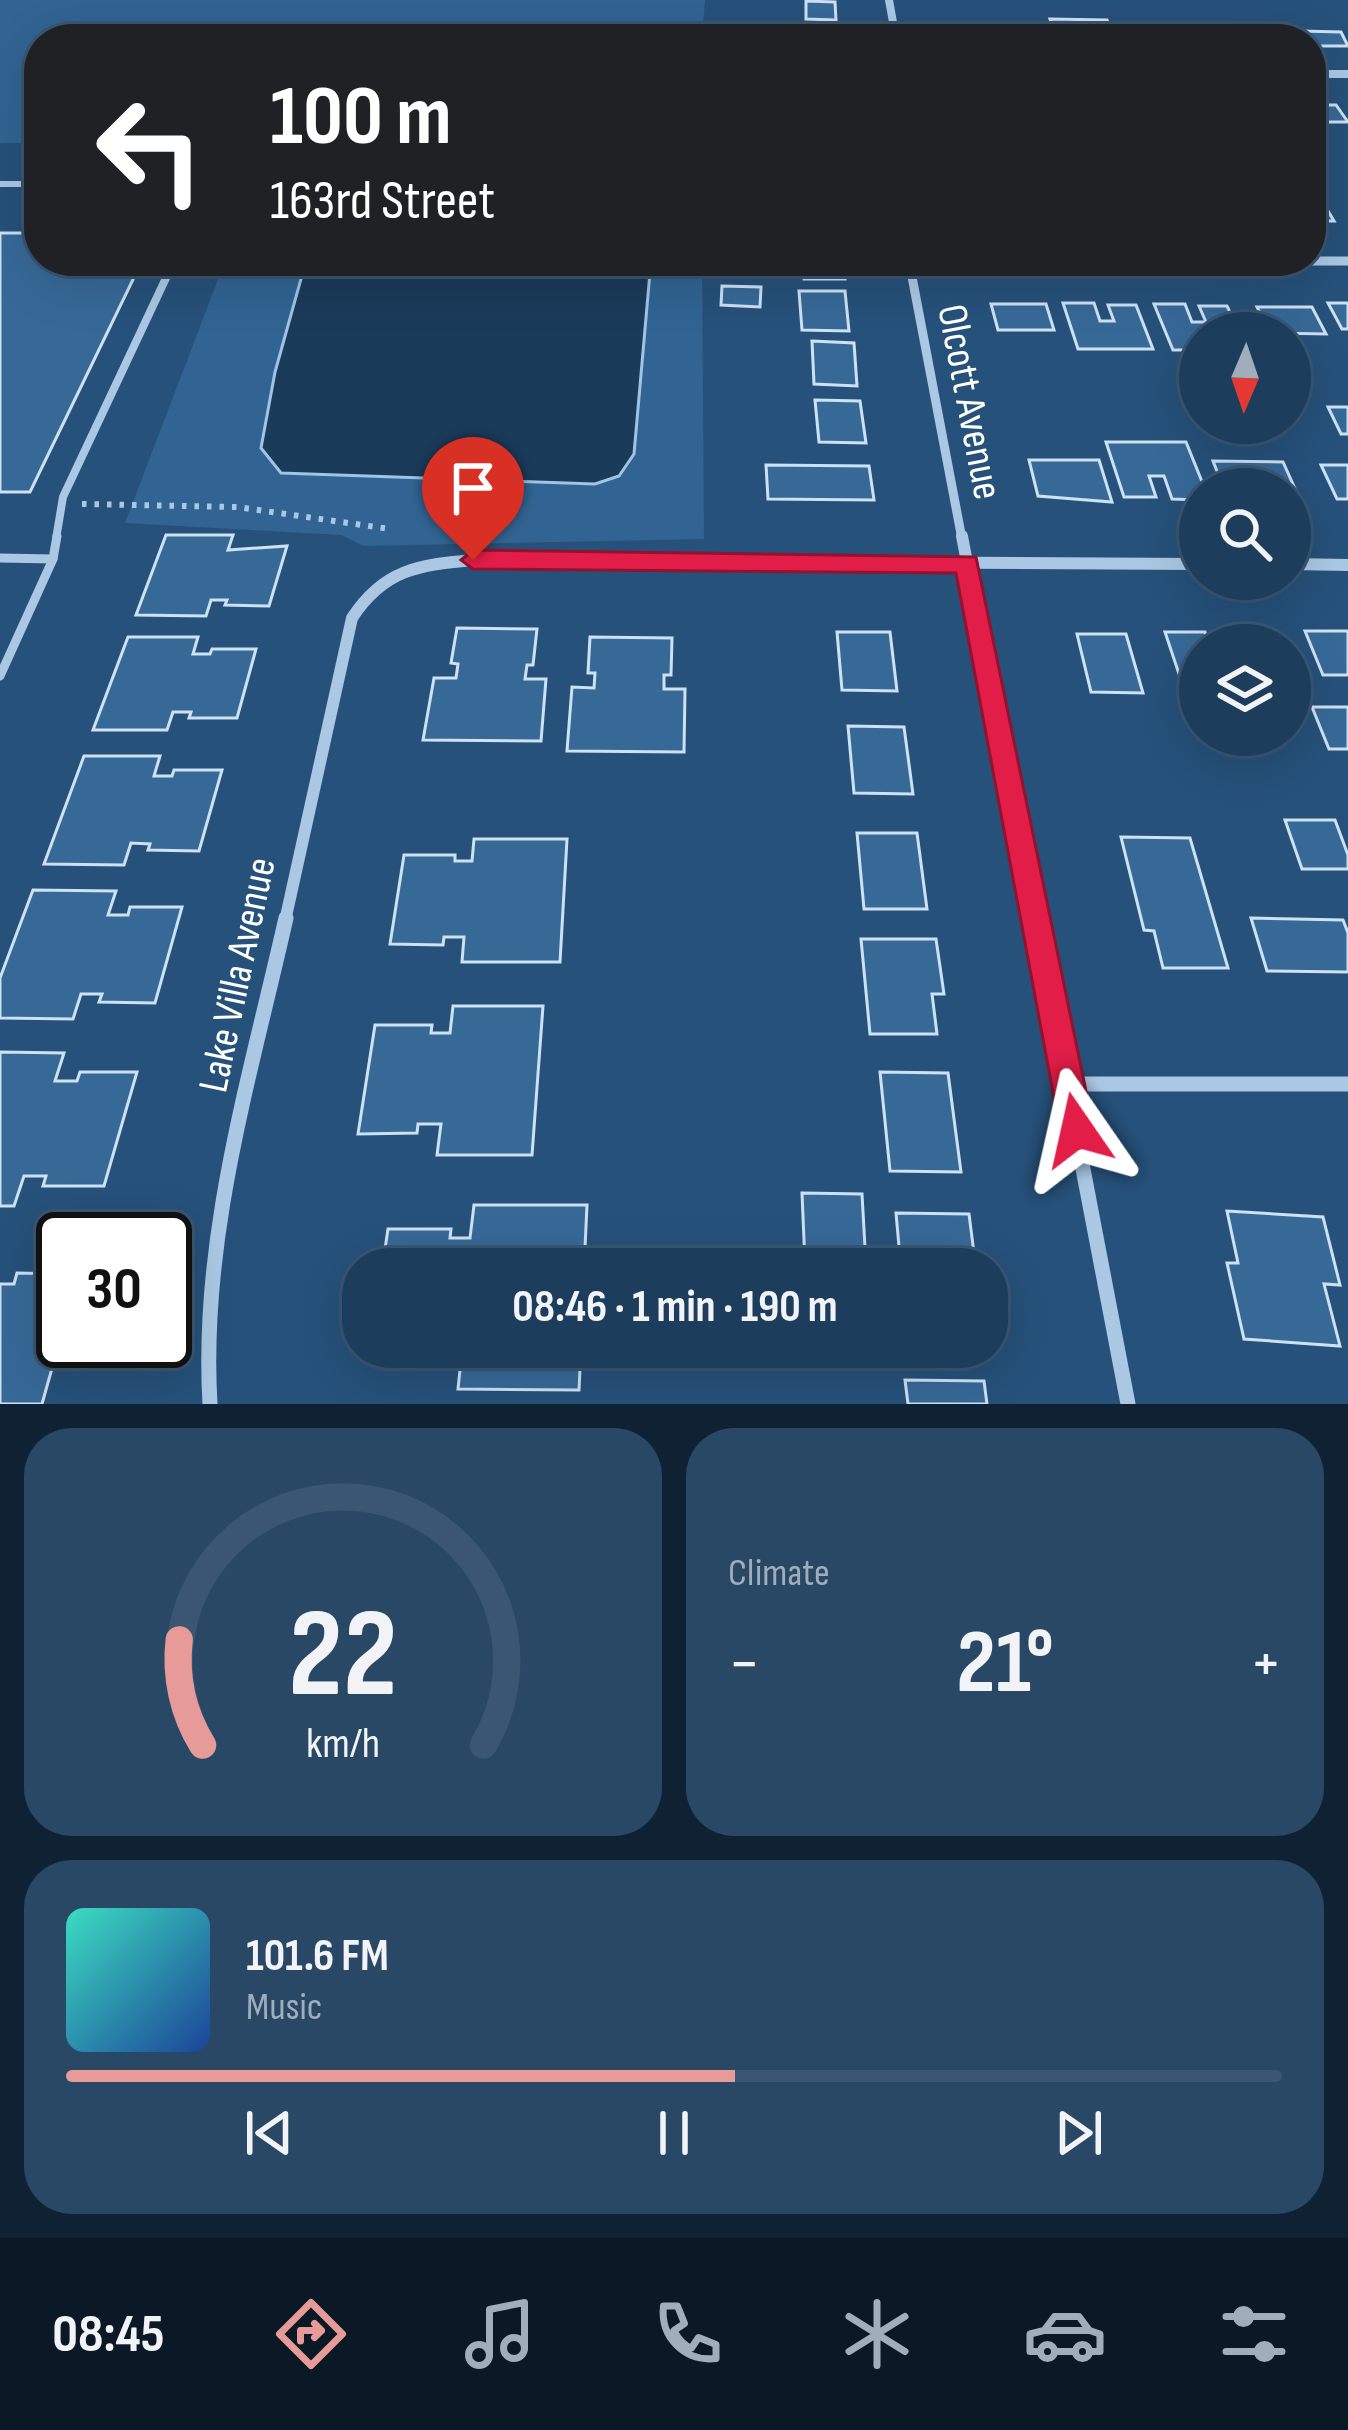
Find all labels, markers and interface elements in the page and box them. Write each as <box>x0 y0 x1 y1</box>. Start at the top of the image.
text: 100 m <box>270 67 452 168</box>
icon: left <box>72 72 228 228</box>
text: 163rd Street <box>270 169 495 234</box>
street label: Olcott Avenue <box>925 300 1013 504</box>
north arrow <box>1179 312 1311 444</box>
map controls <box>1179 312 1311 756</box>
pin <box>422 437 524 560</box>
icon: arrive <box>440 455 506 521</box>
button: search <box>1179 468 1311 600</box>
button: layers <box>1179 624 1311 756</box>
street label: Lake Villa Avenue <box>188 853 288 1097</box>
position arrow <box>1014 1067 1140 1193</box>
speed limit sign: 30 <box>36 1212 192 1368</box>
text: 08:46 · 1 min · 190 m <box>512 1280 838 1335</box>
text: Climate <box>728 1550 830 1597</box>
text: 22 <box>288 1582 398 1731</box>
text: 21° <box>956 1610 1054 1718</box>
text: − <box>728 1625 760 1704</box>
text: + <box>1250 1625 1282 1704</box>
text: km/h <box>306 1718 380 1770</box>
text: 101.6 FM <box>246 1929 389 1984</box>
text: Music <box>246 1984 322 2031</box>
icon: previous <box>236 2100 302 2166</box>
icon: pause <box>641 2100 707 2166</box>
icon: next <box>1046 2100 1112 2166</box>
icon: directions <box>269 2292 353 2376</box>
icon: music <box>458 2292 542 2376</box>
icon: phone <box>646 2292 730 2376</box>
icon: climate <box>835 2292 919 2376</box>
icon: car <box>1023 2292 1107 2376</box>
icon: filters <box>1212 2292 1296 2376</box>
text: 08:45 <box>52 2302 164 2367</box>

